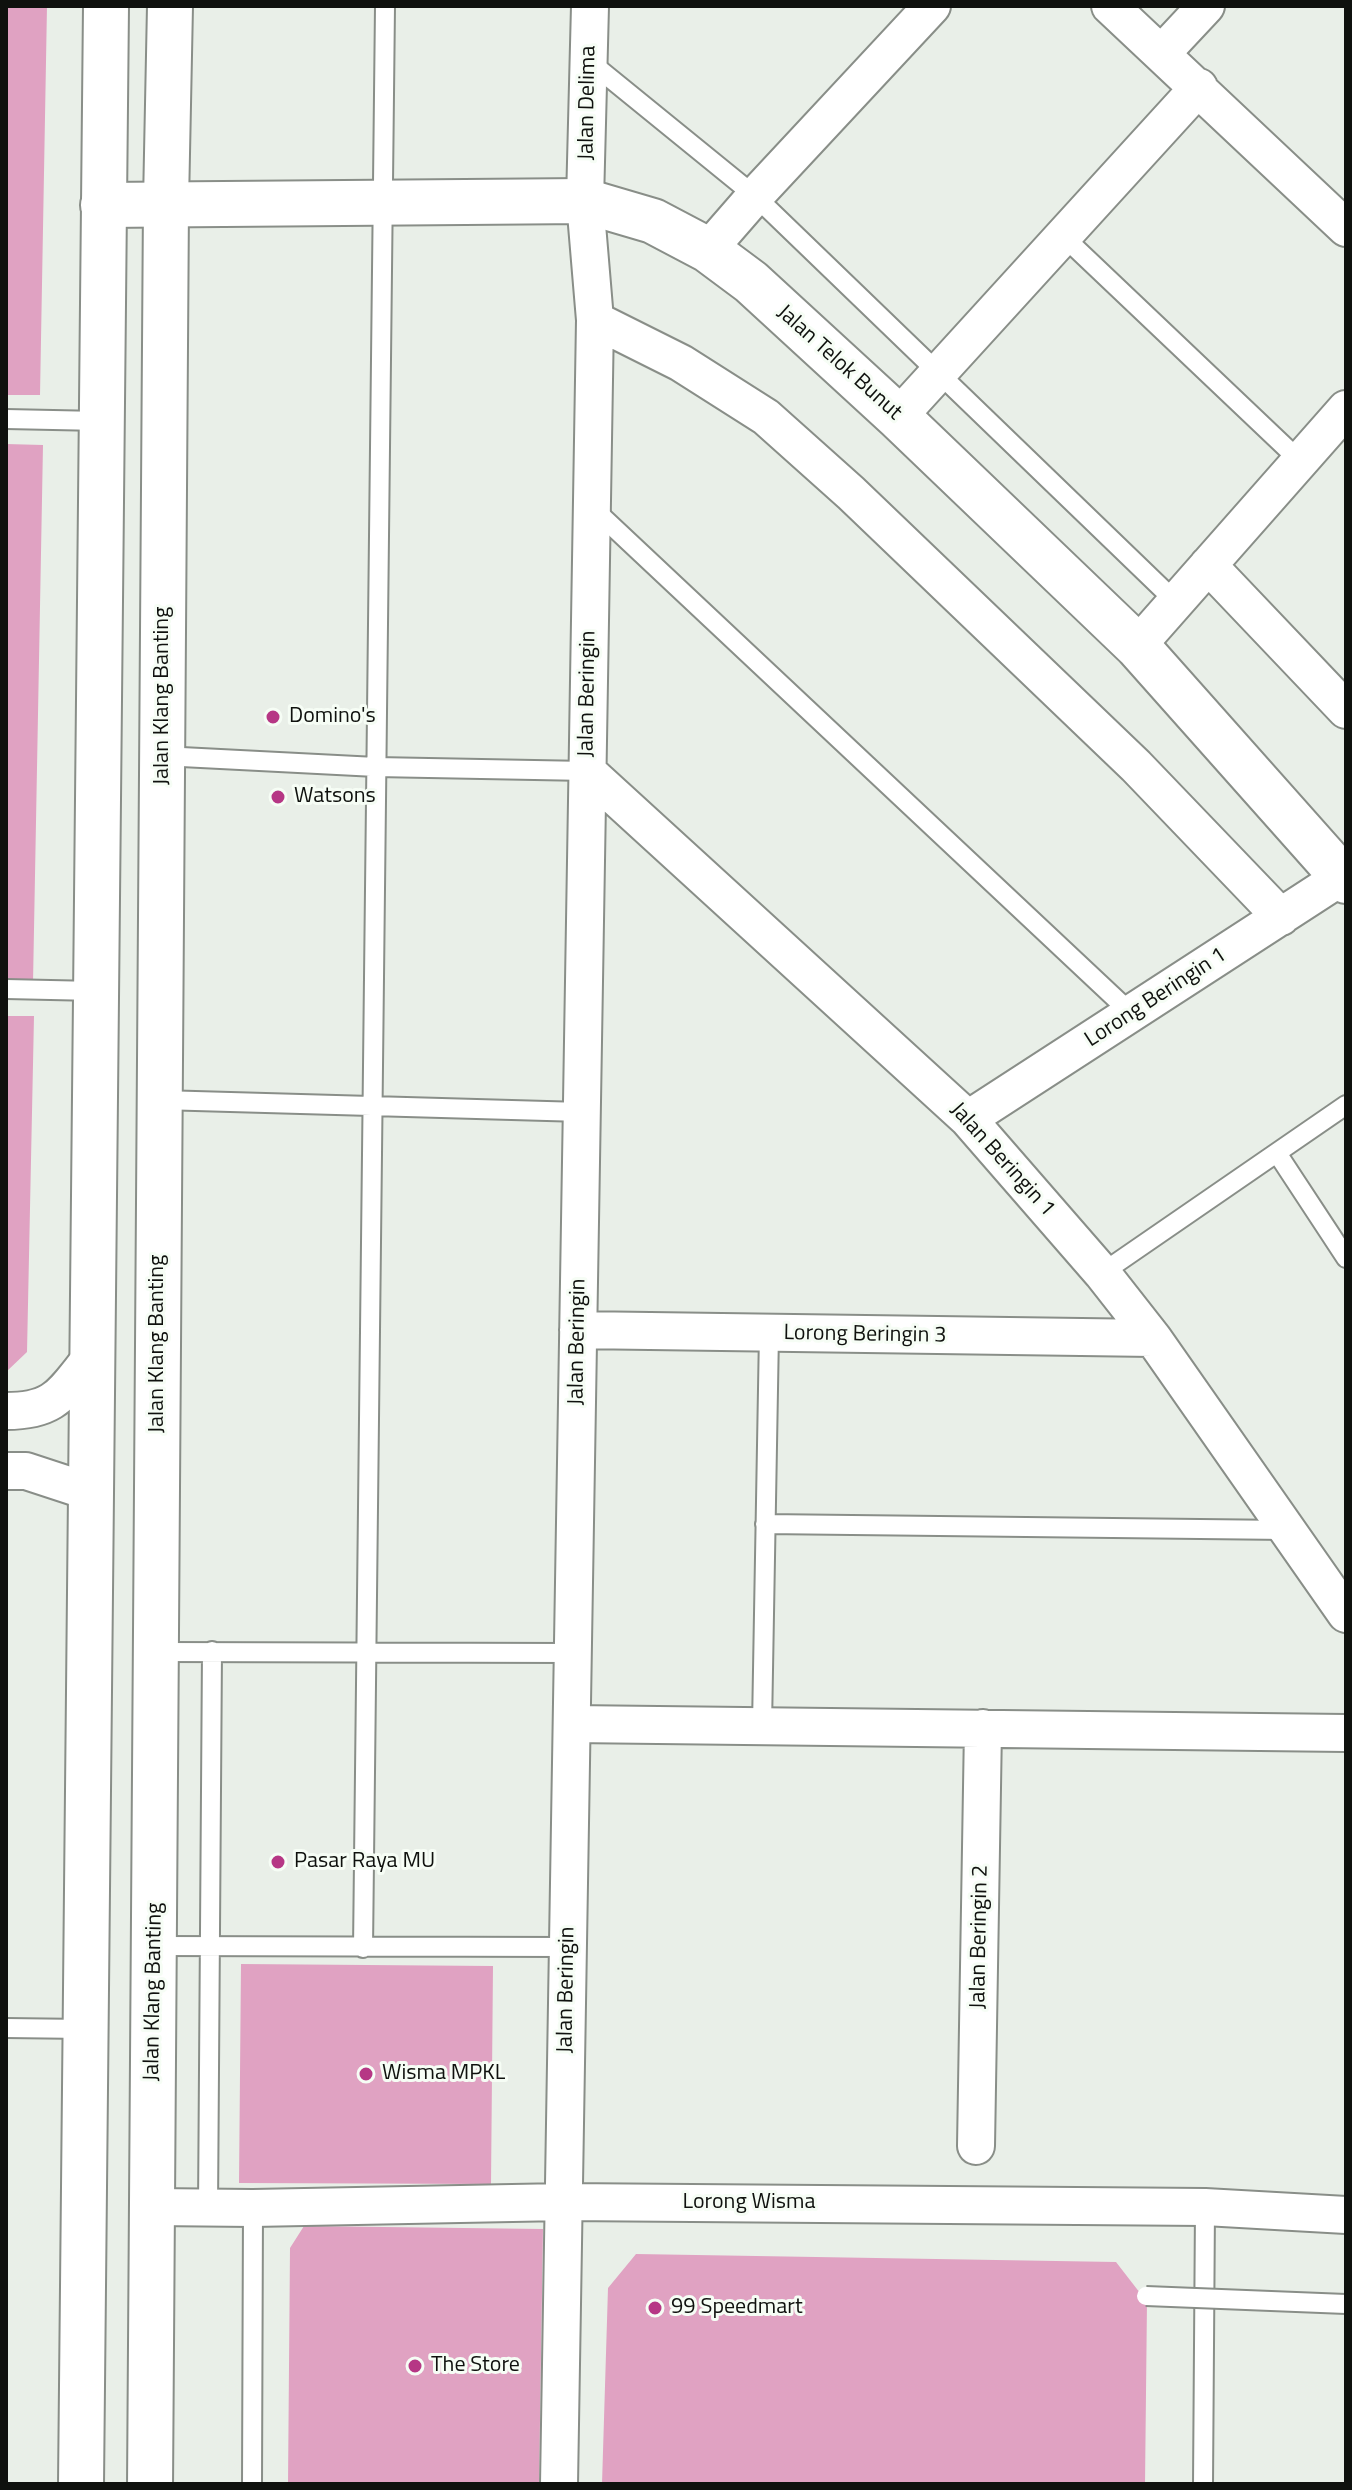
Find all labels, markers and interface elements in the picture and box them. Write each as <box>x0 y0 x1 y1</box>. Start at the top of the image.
street label: Jalan Delima <box>574 45 602 161</box>
street label: Jalan Telok Bunut <box>771 300 907 426</box>
street label: Jalan Klang Banting <box>150 607 176 785</box>
street label: Jalan Beringin <box>574 630 602 758</box>
place label: Domino's <box>289 704 376 730</box>
marker: Domino's <box>264 708 282 726</box>
place label: Watsons <box>294 784 376 810</box>
marker: Watsons <box>269 788 287 806</box>
street label: Lorong Beringin 1 <box>1080 943 1232 1053</box>
street label: Jalan Beringin 1 <box>944 1098 1060 1222</box>
street label: Jalan Klang Banting <box>145 1255 171 1433</box>
street label: Jalan Beringin <box>564 1278 592 1406</box>
street label: Lorong Beringin 3 <box>783 1320 947 1350</box>
place label: Pasar Raya MU <box>294 1849 435 1875</box>
marker: Pasar Raya MU <box>269 1853 287 1871</box>
street label: Jalan Beringin 2 <box>966 1865 994 2009</box>
street label: Jalan Klang Banting <box>139 1902 169 2082</box>
street label: Jalan Beringin <box>553 1926 581 2054</box>
place label: Wisma MPKL <box>382 2061 505 2087</box>
marker: Wisma MPKL <box>357 2065 375 2083</box>
street label: Lorong Wisma <box>683 2190 815 2216</box>
place label: 99 Speedmart <box>671 2295 803 2321</box>
marker: 99 Speedmart <box>646 2299 664 2317</box>
place label: The Store <box>431 2353 520 2379</box>
marker: The Store <box>406 2357 424 2375</box>

